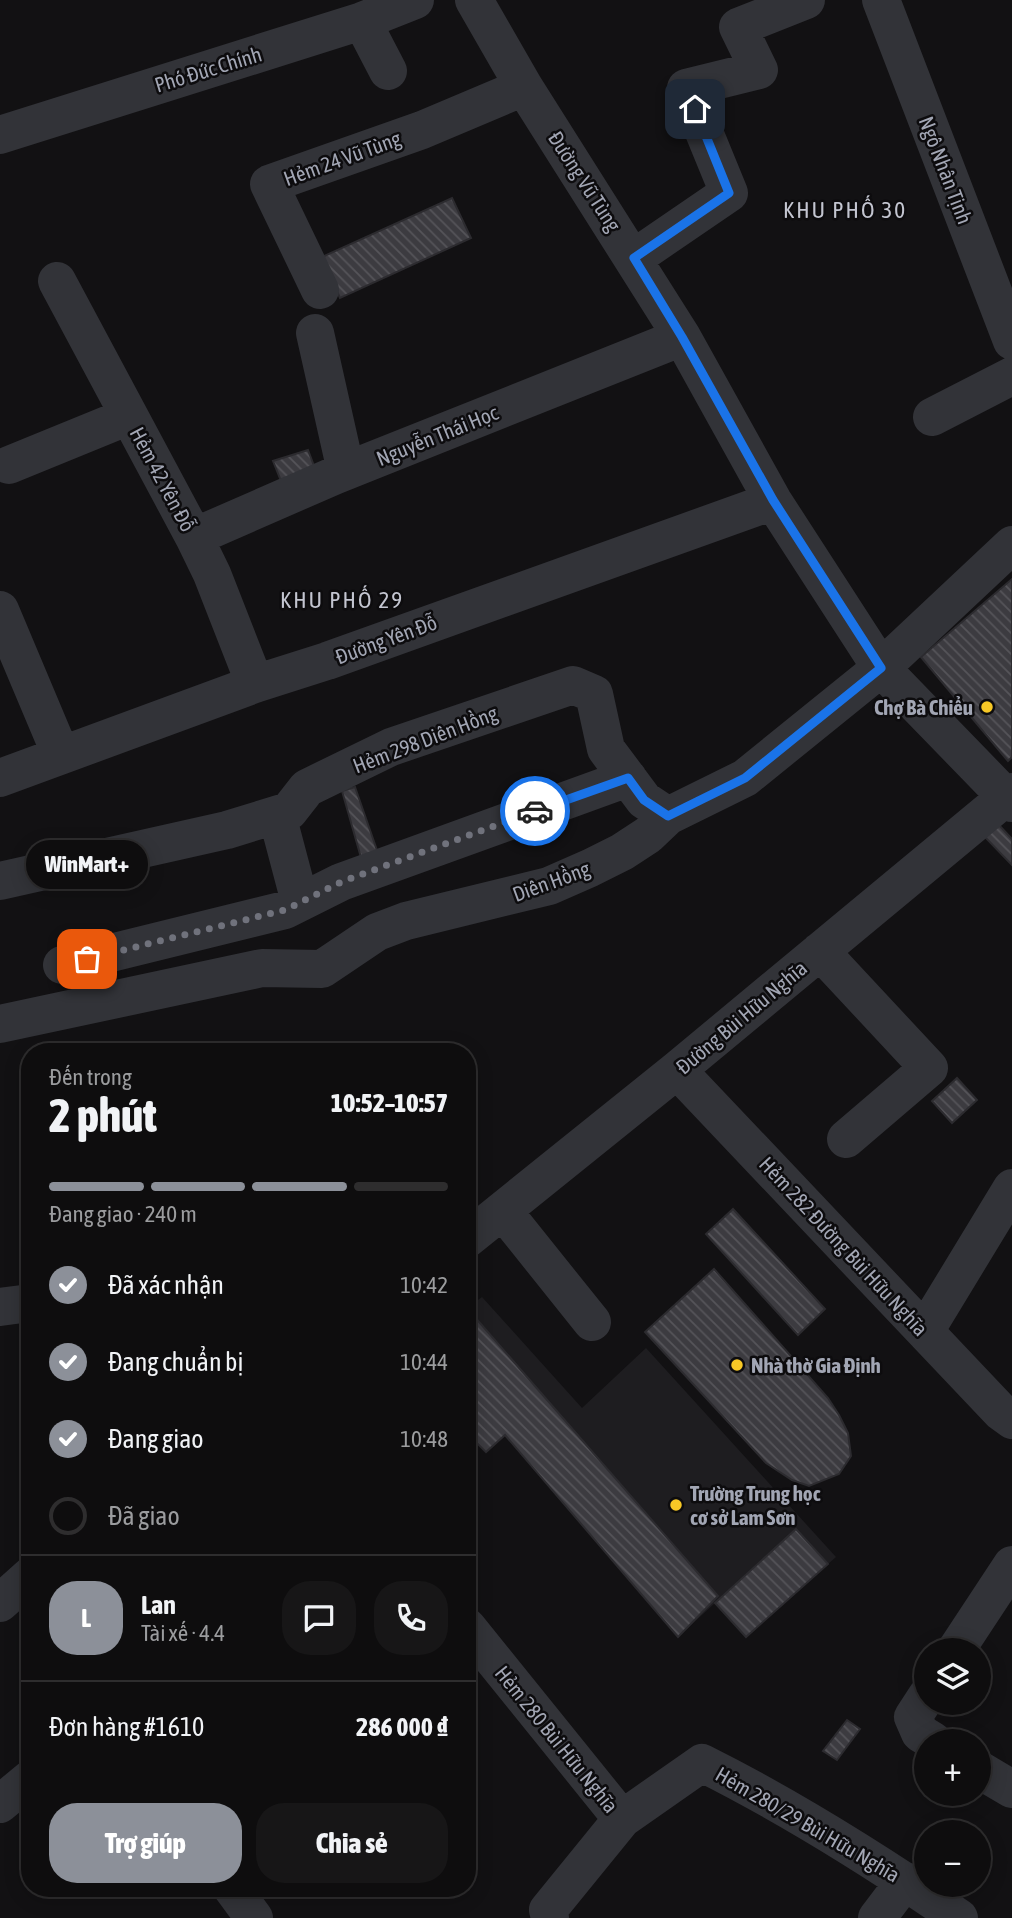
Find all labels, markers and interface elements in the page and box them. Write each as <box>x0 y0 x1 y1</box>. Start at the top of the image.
street label: Phó Đức Chính <box>152 41 264 97</box>
pin <box>665 79 725 139</box>
icon: home <box>676 90 714 128</box>
street label: Ngô Nhân Tịnh <box>915 113 977 227</box>
street label: Hẻm 24 Vũ Tùng <box>280 126 404 190</box>
street label: Đường Vũ Tùng <box>544 126 626 236</box>
district label: KHU PHỐ 30 <box>783 195 907 223</box>
street label: Nguyễn Thái Học <box>373 400 501 470</box>
street label: Hẻm 42 Yên Đỗ <box>125 423 201 535</box>
district label: KHU PHỐ 29 <box>280 585 404 613</box>
street label: Đường Yên Đỗ <box>332 610 440 668</box>
place label: Chợ Bà Chiểu <box>874 695 973 719</box>
marker: Chợ Bà Chiểu <box>979 699 995 715</box>
street label: Hẻm 298 Diên Hồng <box>349 700 501 778</box>
courier <box>500 776 570 846</box>
icon: car <box>516 792 554 830</box>
callout: WinMart+ <box>26 840 148 889</box>
text: WinMart+ <box>45 851 129 877</box>
street label: Diên Hồng <box>509 856 593 906</box>
pin <box>57 929 117 989</box>
icon: bag <box>68 940 106 978</box>
street label: Đường Bùi Hữu Nghĩa <box>671 955 811 1079</box>
text: Đến trong <box>49 1064 132 1090</box>
text: 10:52–10:57 <box>331 1088 448 1118</box>
text: 2 phút <box>49 1089 157 1142</box>
street label: Hẻm 282 Đường Bùi Hữu Nghĩa <box>755 1152 933 1340</box>
text: Đang giao · 240 m <box>49 1201 197 1227</box>
icon: check <box>49 1266 87 1304</box>
text: Đã xác nhận <box>108 1270 224 1300</box>
text: 10:42 <box>400 1272 448 1298</box>
icon: check <box>49 1343 87 1381</box>
text: Đang chuẩn bị <box>108 1347 243 1377</box>
text: 10:44 <box>400 1349 448 1375</box>
place label: Nhà thờ Gia Định <box>751 1353 881 1377</box>
marker: Nhà thờ Gia Định <box>729 1357 745 1373</box>
icon: check <box>49 1420 87 1458</box>
text: Đang giao <box>108 1424 203 1454</box>
text: 10:48 <box>400 1426 448 1452</box>
place label: Trường Trung học cơ sở Lam Sơn <box>690 1481 821 1529</box>
marker: Trường Trung học cơ sở Lam Sơn <box>668 1497 684 1513</box>
text: Đã giao <box>108 1501 180 1531</box>
button: chat <box>282 1581 356 1655</box>
button: phone <box>374 1581 448 1655</box>
text: Lan <box>141 1590 176 1620</box>
text: L <box>81 1603 91 1633</box>
text: Tài xế · 4.4 <box>141 1620 225 1646</box>
map controls <box>914 1638 991 1897</box>
button: layers <box>914 1638 991 1715</box>
street label: Hẻm 280 Bùi Hữu Nghĩa <box>491 1661 623 1817</box>
text: Đơn hàng #1610 <box>49 1712 204 1742</box>
text: 286 000 ₫ <box>356 1712 448 1742</box>
button: + <box>914 1729 991 1806</box>
street label: Hẻm 280/29 Bùi Hữu Nghĩa <box>712 1761 904 1887</box>
button: Trợ giúp <box>49 1803 242 1883</box>
button: Chia sẻ <box>256 1803 448 1883</box>
button: − <box>914 1820 991 1897</box>

